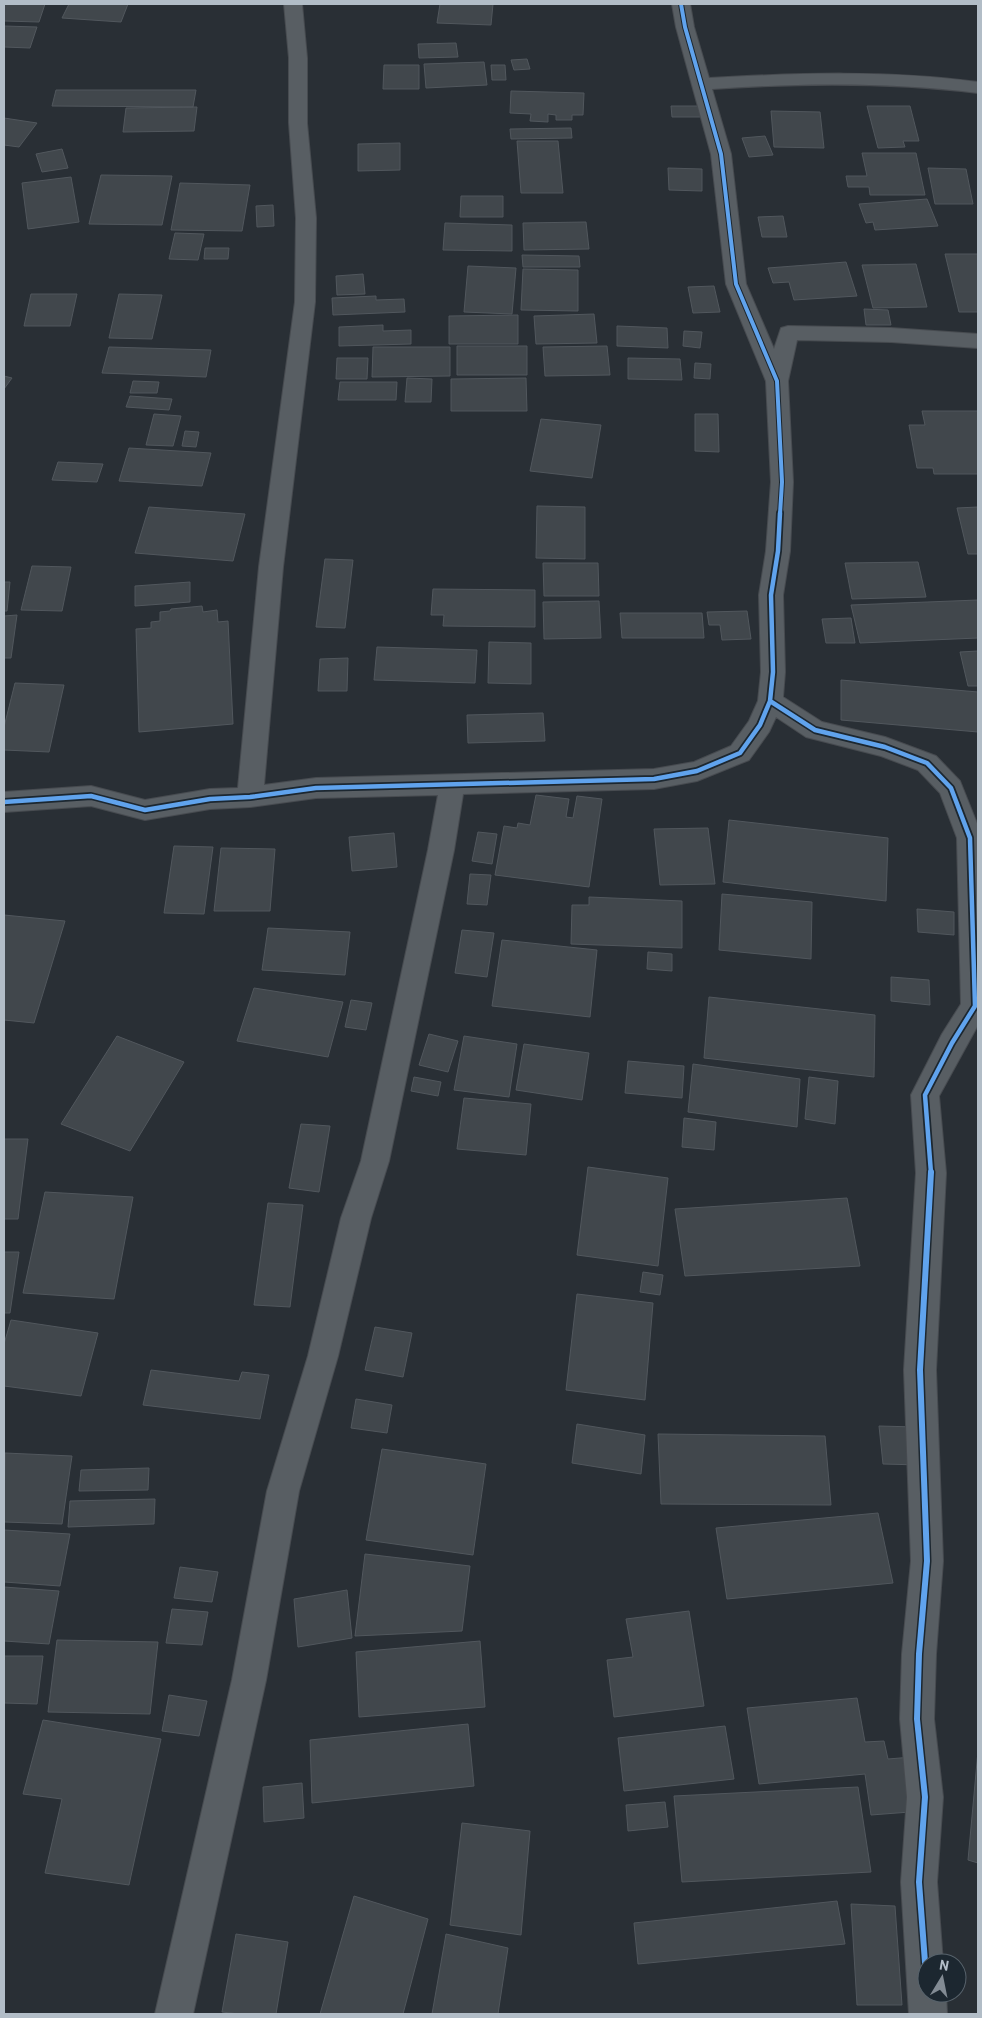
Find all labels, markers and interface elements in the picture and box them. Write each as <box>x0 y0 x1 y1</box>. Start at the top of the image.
north arrow <box>917 1953 967 2003</box>
text: N <box>938 1956 950 1974</box>

